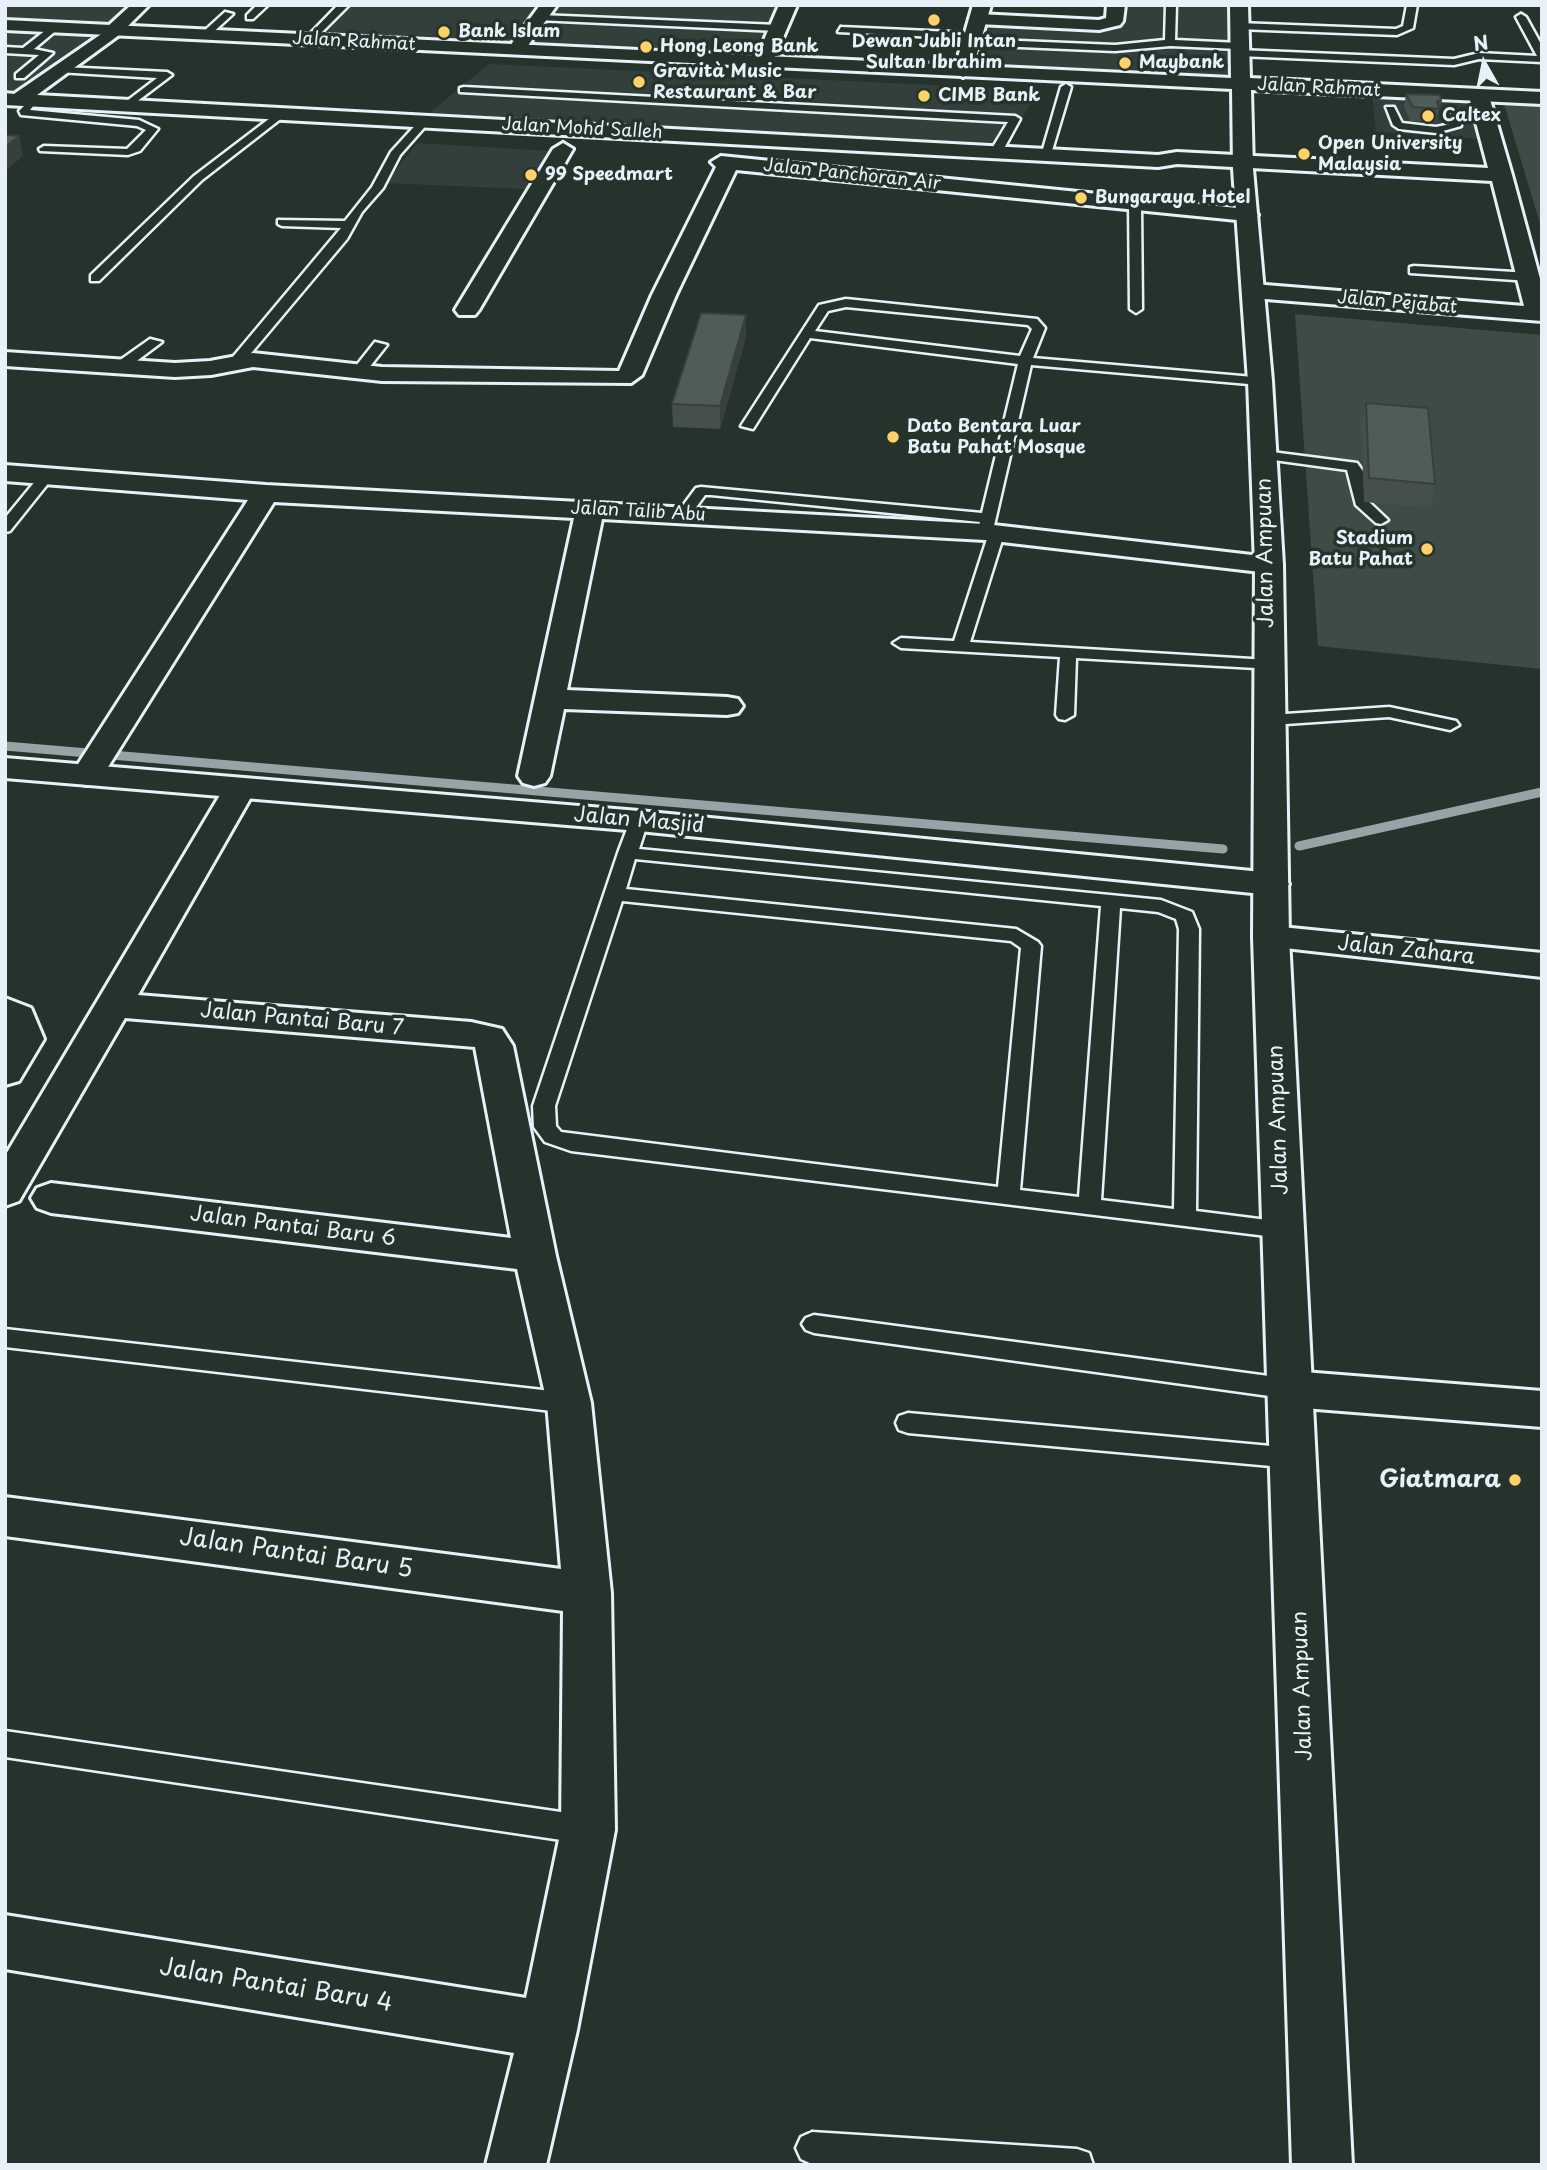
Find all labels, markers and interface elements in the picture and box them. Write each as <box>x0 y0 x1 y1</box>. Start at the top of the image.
marker: Dewan Jubli Intan Sultan Ibrahim <box>926 12 942 28</box>
place label: Bank Islam <box>458 21 560 43</box>
marker: Bank Islam <box>436 24 452 40</box>
text: N <box>1471 27 1490 57</box>
street label: Jalan Rahmat <box>292 28 416 56</box>
north arrow <box>1449 28 1519 98</box>
place label: Dewan Jubli Intan Sultan Ibrahim <box>852 31 1016 74</box>
place label: Hong Leong Bank <box>660 36 819 58</box>
marker: Hong Leong Bank <box>638 39 654 55</box>
place label: Maybank <box>1139 52 1224 74</box>
marker: Maybank <box>1117 55 1133 71</box>
place label: Gravità Music Restaurant & Bar <box>653 61 816 104</box>
marker: Gravità Music Restaurant & Bar <box>631 74 647 90</box>
street label: Jalan Rahmat <box>1257 74 1381 102</box>
place label: CIMB Bank <box>938 85 1040 107</box>
marker: CIMB Bank <box>916 88 932 104</box>
place label: Caltex <box>1442 105 1501 127</box>
marker: Caltex <box>1420 108 1436 124</box>
street label: Jalan Mohd Salleh <box>501 114 663 144</box>
place label: Open University Malaysia <box>1318 133 1462 176</box>
marker: Open University Malaysia <box>1296 146 1312 162</box>
street label: Jalan Panchoran Air <box>762 155 942 195</box>
place label: 99 Speedmart <box>545 164 673 186</box>
marker: 99 Speedmart <box>523 167 539 183</box>
place label: Bungaraya Hotel <box>1095 187 1250 209</box>
marker: Bungaraya Hotel <box>1073 190 1089 206</box>
street label: Jalan Pejabat <box>1336 287 1458 319</box>
place label: Dato Bentara Luar Batu Pahat Mosque <box>907 416 1086 458</box>
marker: Dato Bentara Luar Batu Pahat Mosque <box>885 429 901 445</box>
street label: Jalan Ampuan <box>1252 478 1280 628</box>
street label: Jalan Talib Abu <box>570 498 706 526</box>
place label: Stadium Batu Pahat <box>1308 528 1413 570</box>
marker: Stadium Batu Pahat <box>1419 541 1435 557</box>
street label: Jalan Masjid <box>573 803 705 839</box>
street label: Jalan Zahara <box>1336 931 1476 971</box>
street label: Jalan Pantai Baru 7 <box>199 999 405 1041</box>
street label: Jalan Ampuan <box>1264 1045 1294 1195</box>
street label: Jalan Pantai Baru 6 <box>189 1202 397 1252</box>
place label: Giatmara <box>1379 1466 1501 1494</box>
marker: Giatmara <box>1507 1472 1523 1488</box>
street label: Jalan Pantai Baru 5 <box>178 1523 414 1585</box>
street label: Jalan Ampuan <box>1288 1611 1318 1761</box>
street label: Jalan Pantai Baru 4 <box>157 1953 395 2019</box>

